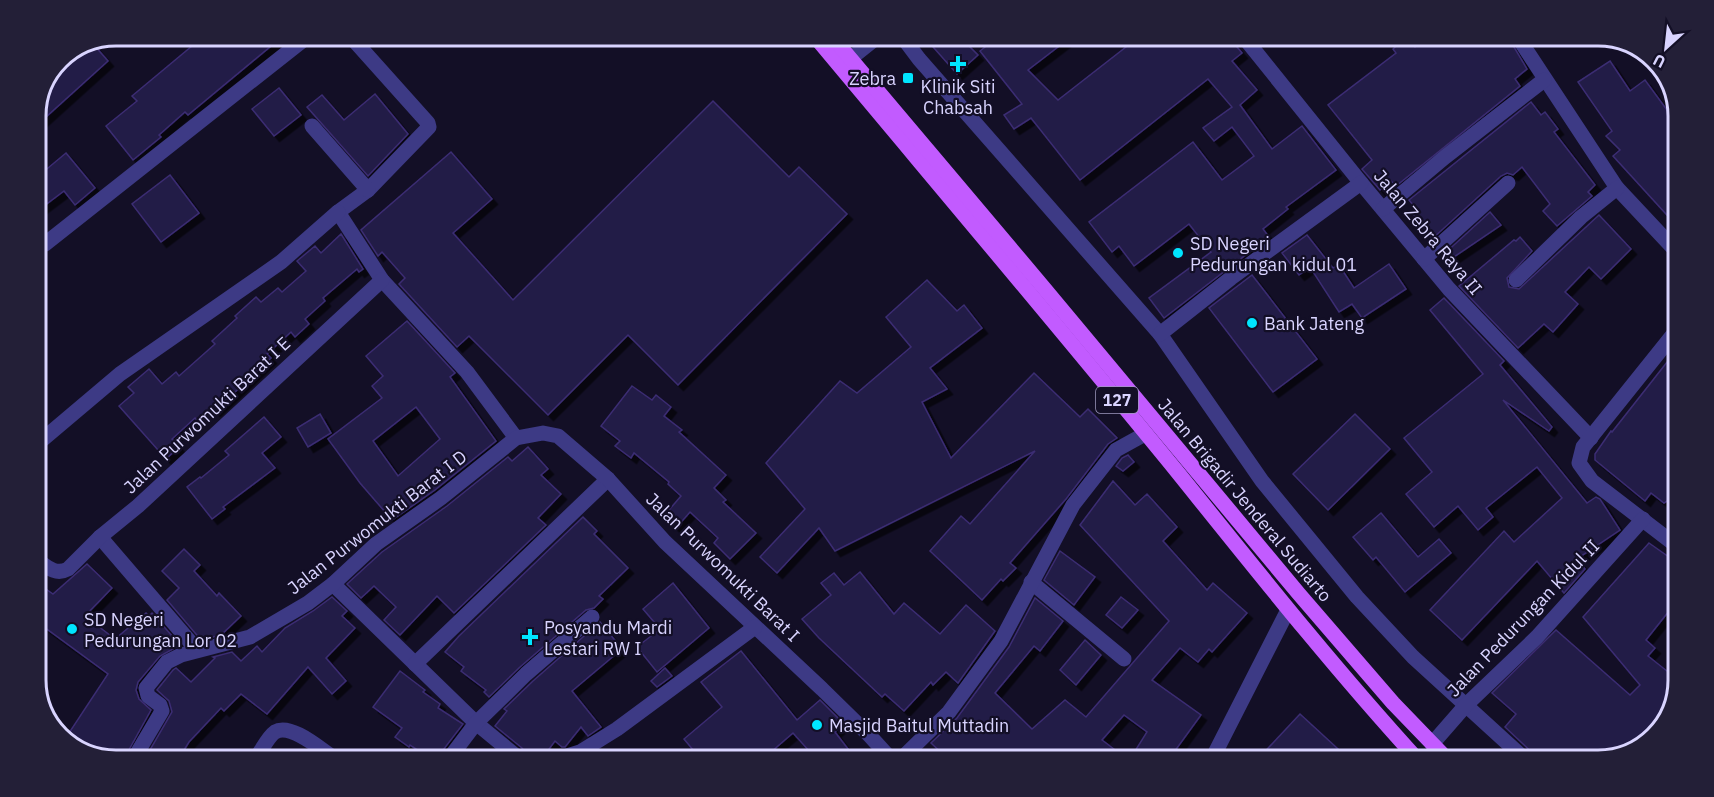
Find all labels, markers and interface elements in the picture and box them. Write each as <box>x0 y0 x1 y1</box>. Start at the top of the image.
north arrow <box>1636 18 1696 78</box>
text: U <box>1650 50 1669 73</box>
marker: Klinik Siti Chabsah <box>949 55 967 73</box>
place label: Zebra <box>849 67 896 90</box>
marker: Zebra <box>901 71 915 85</box>
place label: Klinik Siti Chabsah <box>920 75 996 119</box>
street label: Jalan Zebra Raya II <box>1369 165 1487 299</box>
place label: SD Negeri Pedurungan kidul 01 <box>1190 232 1357 276</box>
marker: SD Negeri Pedurungan kidul 01 <box>1171 246 1185 260</box>
place label: Bank Jateng <box>1264 312 1364 335</box>
marker: Bank Jateng <box>1245 316 1259 330</box>
street label: Jalan Purwomukti Barat I E <box>119 332 295 498</box>
road number: 127 <box>1096 387 1138 413</box>
street label: Jalan Brigadir Jenderal Sudiarto <box>1153 394 1337 606</box>
street label: Jalan Purwomukti Barat I D <box>283 445 471 599</box>
street label: Jalan Purwomukti Barat I <box>641 488 805 646</box>
street label: Jalan Pedurungan Kidul II <box>1442 535 1604 701</box>
place label: SD Negeri Pedurungan Lor 02 <box>84 608 237 652</box>
place label: Posyandu Mardi Lestari RW I <box>544 616 672 660</box>
marker: SD Negeri Pedurungan Lor 02 <box>65 622 79 636</box>
marker: Posyandu Mardi Lestari RW I <box>521 628 539 646</box>
place label: Masjid Baitul Muttadin <box>829 714 1009 737</box>
marker: Masjid Baitul Muttadin <box>810 718 824 732</box>

